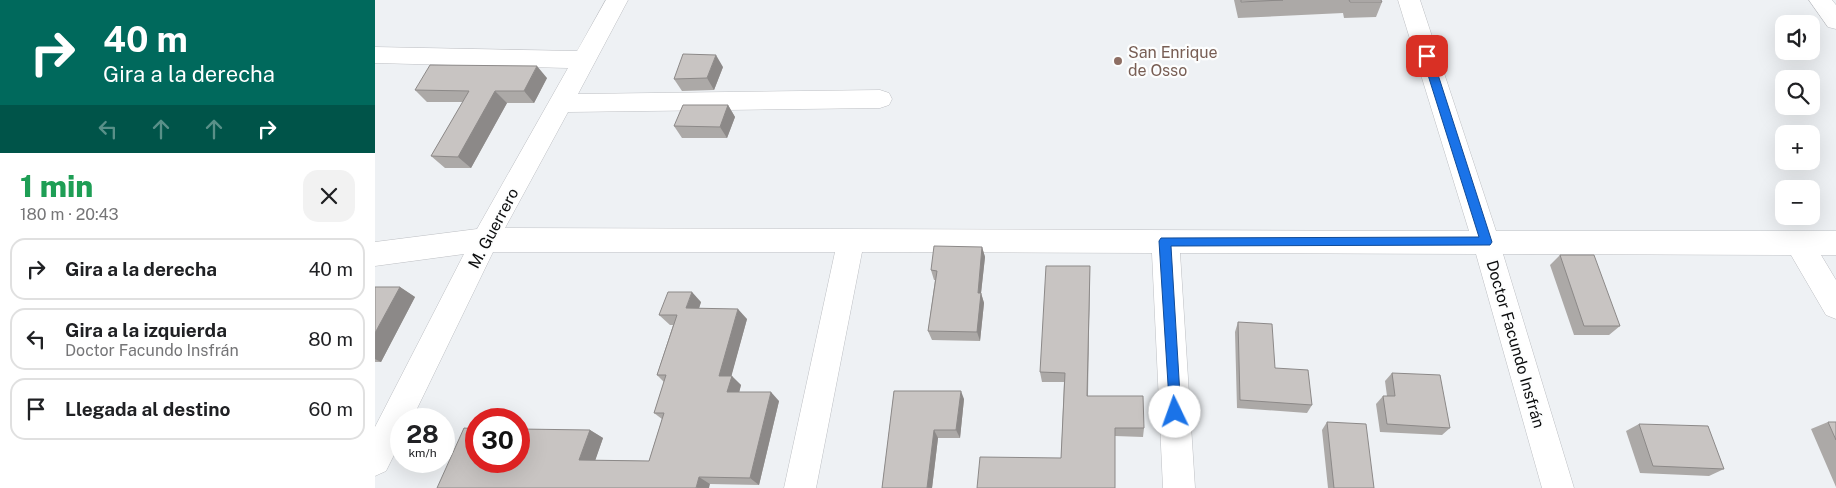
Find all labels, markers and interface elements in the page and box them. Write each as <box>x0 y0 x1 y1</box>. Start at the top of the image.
map controls <box>1775 15 1820 225</box>
button: sound <box>1775 15 1820 60</box>
text: 40 m <box>103 19 188 60</box>
icon: right <box>20 20 85 85</box>
pin <box>1406 35 1448 77</box>
icon: arrive <box>1413 42 1441 70</box>
place label: San Enrique de Osso <box>1128 43 1218 80</box>
marker: San Enrique de Osso <box>1112 55 1124 67</box>
text: Gira a la derecha <box>103 61 275 87</box>
button: search <box>1775 70 1820 115</box>
icon: left <box>94 115 122 143</box>
icon: ahead <box>147 115 175 143</box>
icon: ahead <box>200 115 228 143</box>
icon: right <box>253 115 281 143</box>
button: + <box>1775 125 1820 170</box>
text: 1 min <box>20 168 93 204</box>
button: close <box>303 170 355 222</box>
button: − <box>1775 180 1820 225</box>
street label: M. Guerrero <box>464 185 523 272</box>
text: 180 m · 20:43 <box>20 205 119 224</box>
icon: right <box>22 255 50 283</box>
text: Gira a la derecha <box>65 258 217 280</box>
text: 40 m <box>308 258 353 280</box>
street label: Doctor Facundo Insfrán <box>1482 258 1549 430</box>
text: Gira a la izquierda <box>65 319 227 341</box>
icon: left <box>22 325 50 353</box>
text: 80 m <box>308 328 353 350</box>
text: Doctor Facundo Insfrán <box>65 341 239 360</box>
position arrow <box>1148 385 1200 437</box>
icon: arrive <box>22 395 50 423</box>
text: Llegada al destino <box>65 398 230 420</box>
text: 60 m <box>309 398 353 420</box>
speed limit sign: 30 <box>465 408 530 473</box>
text: 28 <box>406 419 439 449</box>
text: km/h <box>408 446 437 460</box>

